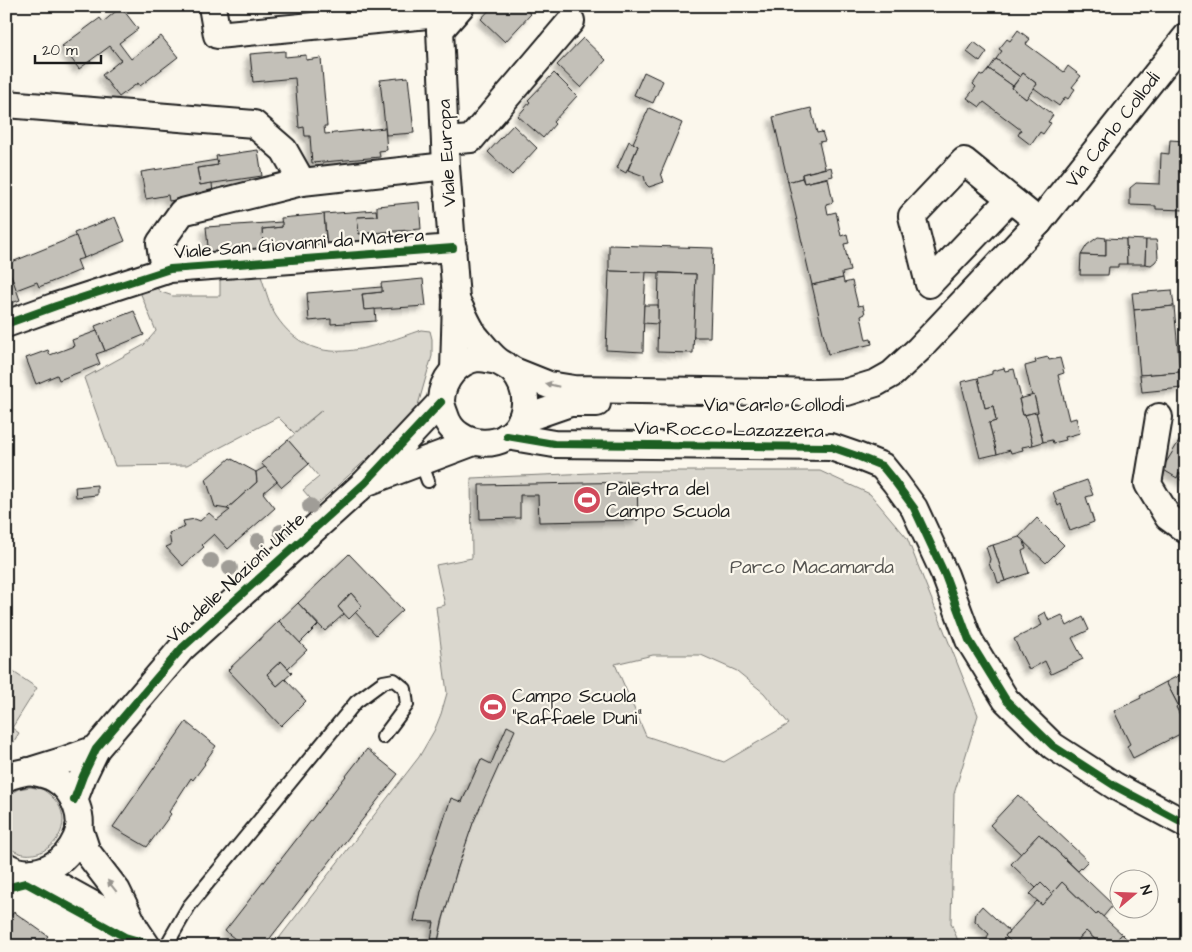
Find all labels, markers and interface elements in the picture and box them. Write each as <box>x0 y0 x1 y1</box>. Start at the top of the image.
scale bar <box>35 32 101 64</box>
text: 20 m <box>42 40 78 61</box>
street label: Via Carlo Collodi <box>1059 66 1167 194</box>
street label: Viale Europa <box>431 98 463 207</box>
street label: Viale San Giovanni da Matera <box>173 222 425 266</box>
one-way arrow <box>544 381 559 389</box>
street label: Via Carlo Collodi <box>704 392 844 419</box>
street label: Via Rocco Lazazzera <box>634 415 824 445</box>
place label: Palestra del Campo Scuola <box>606 476 730 525</box>
sports icon: Palestra del Campo Scuola <box>572 485 602 515</box>
street label: Via delle Nazioni Unite <box>160 506 312 650</box>
park label: Parco Macamarda <box>730 554 894 581</box>
place label: Campo Scuola "Raffaele Duni" <box>512 683 642 732</box>
sports icon: Campo Scuola "Raffaele Duni" <box>478 692 508 722</box>
north arrow <box>1110 870 1160 920</box>
one-way arrow <box>106 879 117 892</box>
text: N <box>1134 883 1156 898</box>

